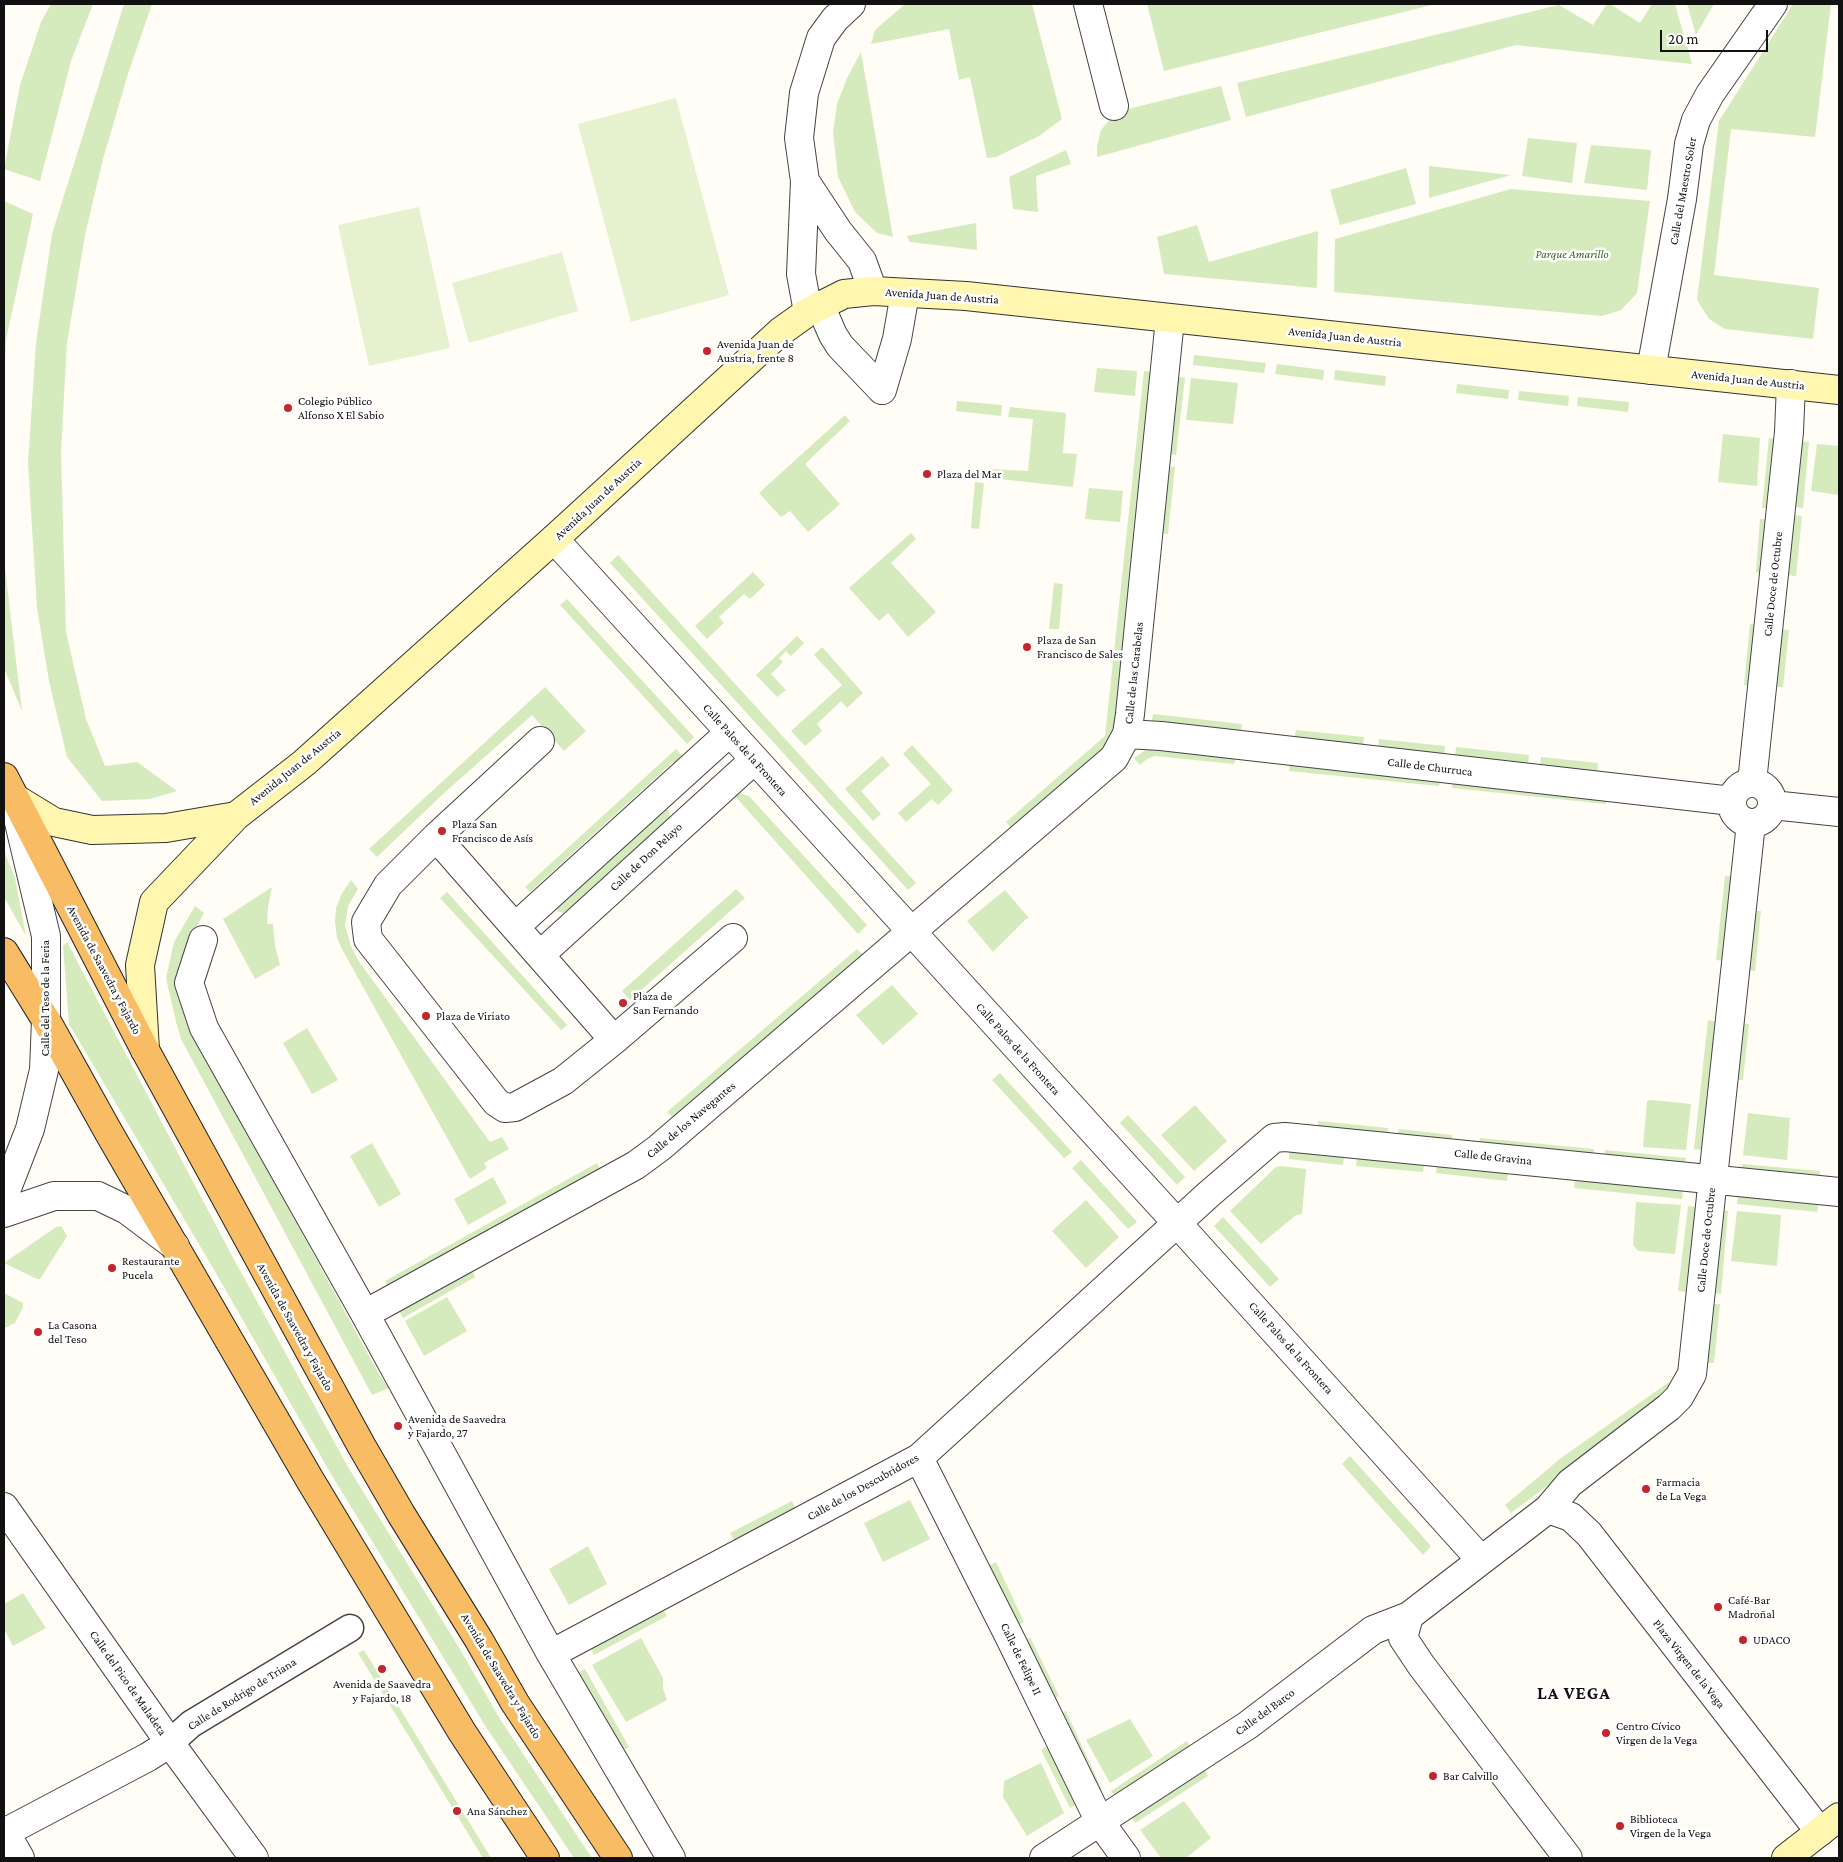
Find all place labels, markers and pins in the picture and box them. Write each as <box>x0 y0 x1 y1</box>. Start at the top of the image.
place label: Avenida Juan de Austria, frente 8 <box>717 337 794 365</box>
marker: Avenida Juan de Austria, frente 8 <box>701 345 713 357</box>
place label: Colegio Público Alfonso X El Sabio <box>298 394 384 422</box>
marker: Colegio Público Alfonso X El Sabio <box>282 402 294 414</box>
place label: Plaza del Mar <box>937 467 1001 481</box>
marker: Plaza del Mar <box>921 468 933 480</box>
place label: Plaza de San Francisco de Sales <box>1037 633 1123 661</box>
marker: Plaza de San Francisco de Sales <box>1021 641 1033 653</box>
place label: Plaza San Francisco de Asís <box>452 817 533 845</box>
marker: Plaza San Francisco de Asís <box>436 825 448 837</box>
place label: Plaza de San Fernando <box>633 989 699 1017</box>
marker: Plaza de San Fernando <box>617 997 629 1009</box>
place label: Plaza de Viriato <box>436 1009 510 1023</box>
marker: Plaza de Viriato <box>420 1010 432 1022</box>
place label: Restaurante Pucela <box>122 1254 180 1282</box>
marker: Restaurante Pucela <box>106 1262 118 1274</box>
place label: La Casona del Teso <box>48 1318 97 1346</box>
marker: La Casona del Teso <box>32 1326 44 1338</box>
place label: Avenida de Saavedra y Fajardo, 27 <box>408 1412 506 1440</box>
marker: Avenida de Saavedra y Fajardo, 27 <box>392 1420 404 1432</box>
place label: Farmacia de La Vega <box>1656 1475 1707 1503</box>
marker: Farmacia de La Vega <box>1640 1483 1652 1495</box>
place label: Café-Bar Madroñal <box>1728 1593 1775 1621</box>
marker: Café-Bar Madroñal <box>1712 1601 1724 1613</box>
place label: UDACO <box>1753 1633 1791 1647</box>
marker: UDACO <box>1737 1634 1749 1646</box>
marker: Avenida de Saavedra y Fajardo, 18 <box>376 1663 388 1675</box>
place label: Avenida de Saavedra y Fajardo, 18 <box>333 1677 431 1705</box>
place label: Centro Cívico Virgen de la Vega <box>1616 1719 1697 1747</box>
marker: Centro Cívico Virgen de la Vega <box>1600 1727 1612 1739</box>
place label: Bar Calvillo <box>1443 1769 1498 1783</box>
marker: Bar Calvillo <box>1427 1770 1439 1782</box>
place label: Ana Sánchez <box>467 1804 527 1818</box>
marker: Ana Sánchez <box>451 1805 463 1817</box>
place label: Biblioteca Virgen de la Vega <box>1630 1812 1711 1840</box>
marker: Biblioteca Virgen de la Vega <box>1614 1820 1626 1832</box>

